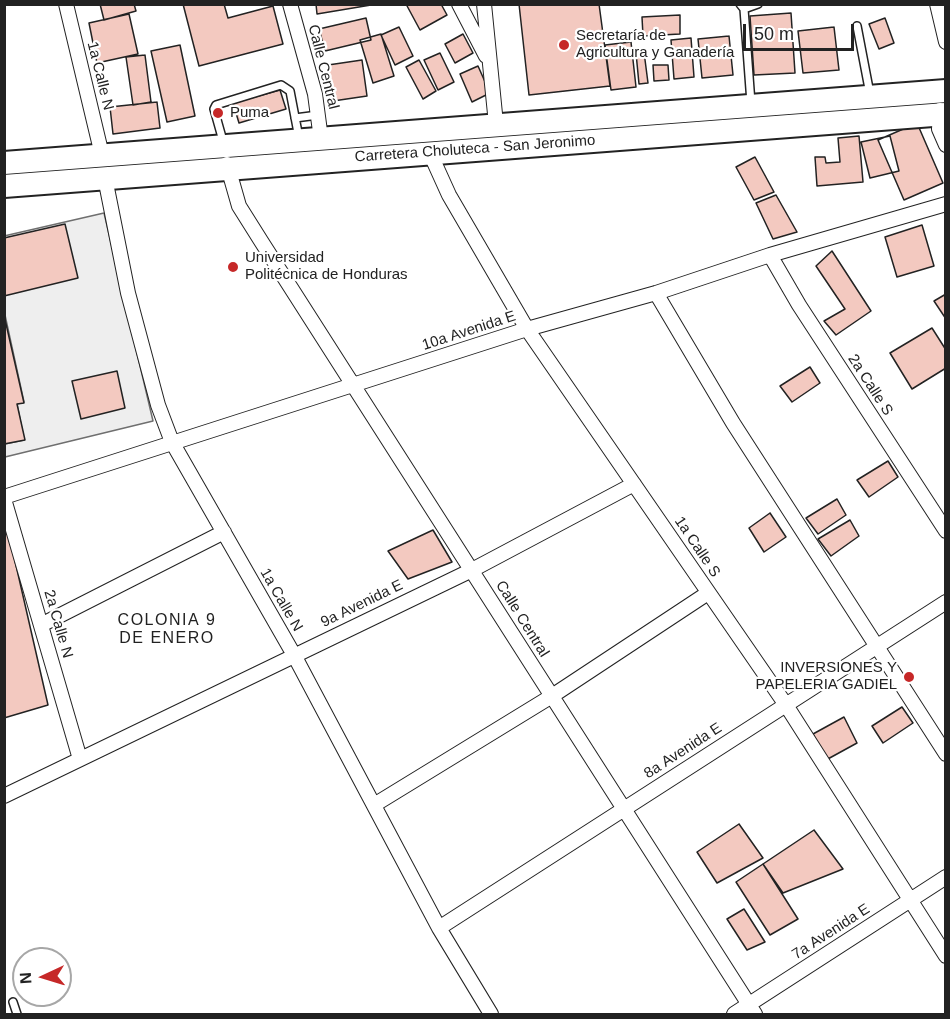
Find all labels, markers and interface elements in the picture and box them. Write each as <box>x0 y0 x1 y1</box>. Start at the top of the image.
scale bar <box>746 12 857 50</box>
street label: Calle Central <box>304 23 342 111</box>
text: 50 m <box>754 24 794 44</box>
place label: Secretaría de Agricultura y Ganadería <box>576 27 734 62</box>
marker: Secretaría de Agricultura y Ganadería <box>557 38 571 52</box>
street label: 1a Calle N <box>83 40 117 112</box>
place label: Puma <box>230 104 269 122</box>
marker: Puma <box>211 106 225 120</box>
street label: Carretera Choluteca - San Jeronimo <box>354 132 596 166</box>
place label: Universidad Politécnica de Honduras <box>245 249 408 284</box>
marker: Universidad Politécnica de Honduras <box>226 260 240 274</box>
street label: 10a Avenida E <box>420 307 518 355</box>
street label: 2a Calle S <box>844 351 896 419</box>
street label: 1a Calle S <box>670 513 724 581</box>
street label: 1a Calle N <box>256 565 306 635</box>
street label: 9a Avenida E <box>318 576 406 632</box>
street label: Calle Central <box>491 577 553 661</box>
street label: 2a Calle N <box>40 588 76 660</box>
district label: COLONIA 9 DE ENERO <box>118 611 216 649</box>
place label: INVERSIONES Y PAPELERIA GADIEL <box>756 659 897 694</box>
marker: INVERSIONES Y PAPELERIA GADIEL <box>902 670 916 684</box>
street label: 8a Avenida E <box>641 719 725 783</box>
street label: 7a Avenida E <box>789 900 873 964</box>
north arrow <box>12 947 72 1007</box>
text: N <box>17 972 34 985</box>

